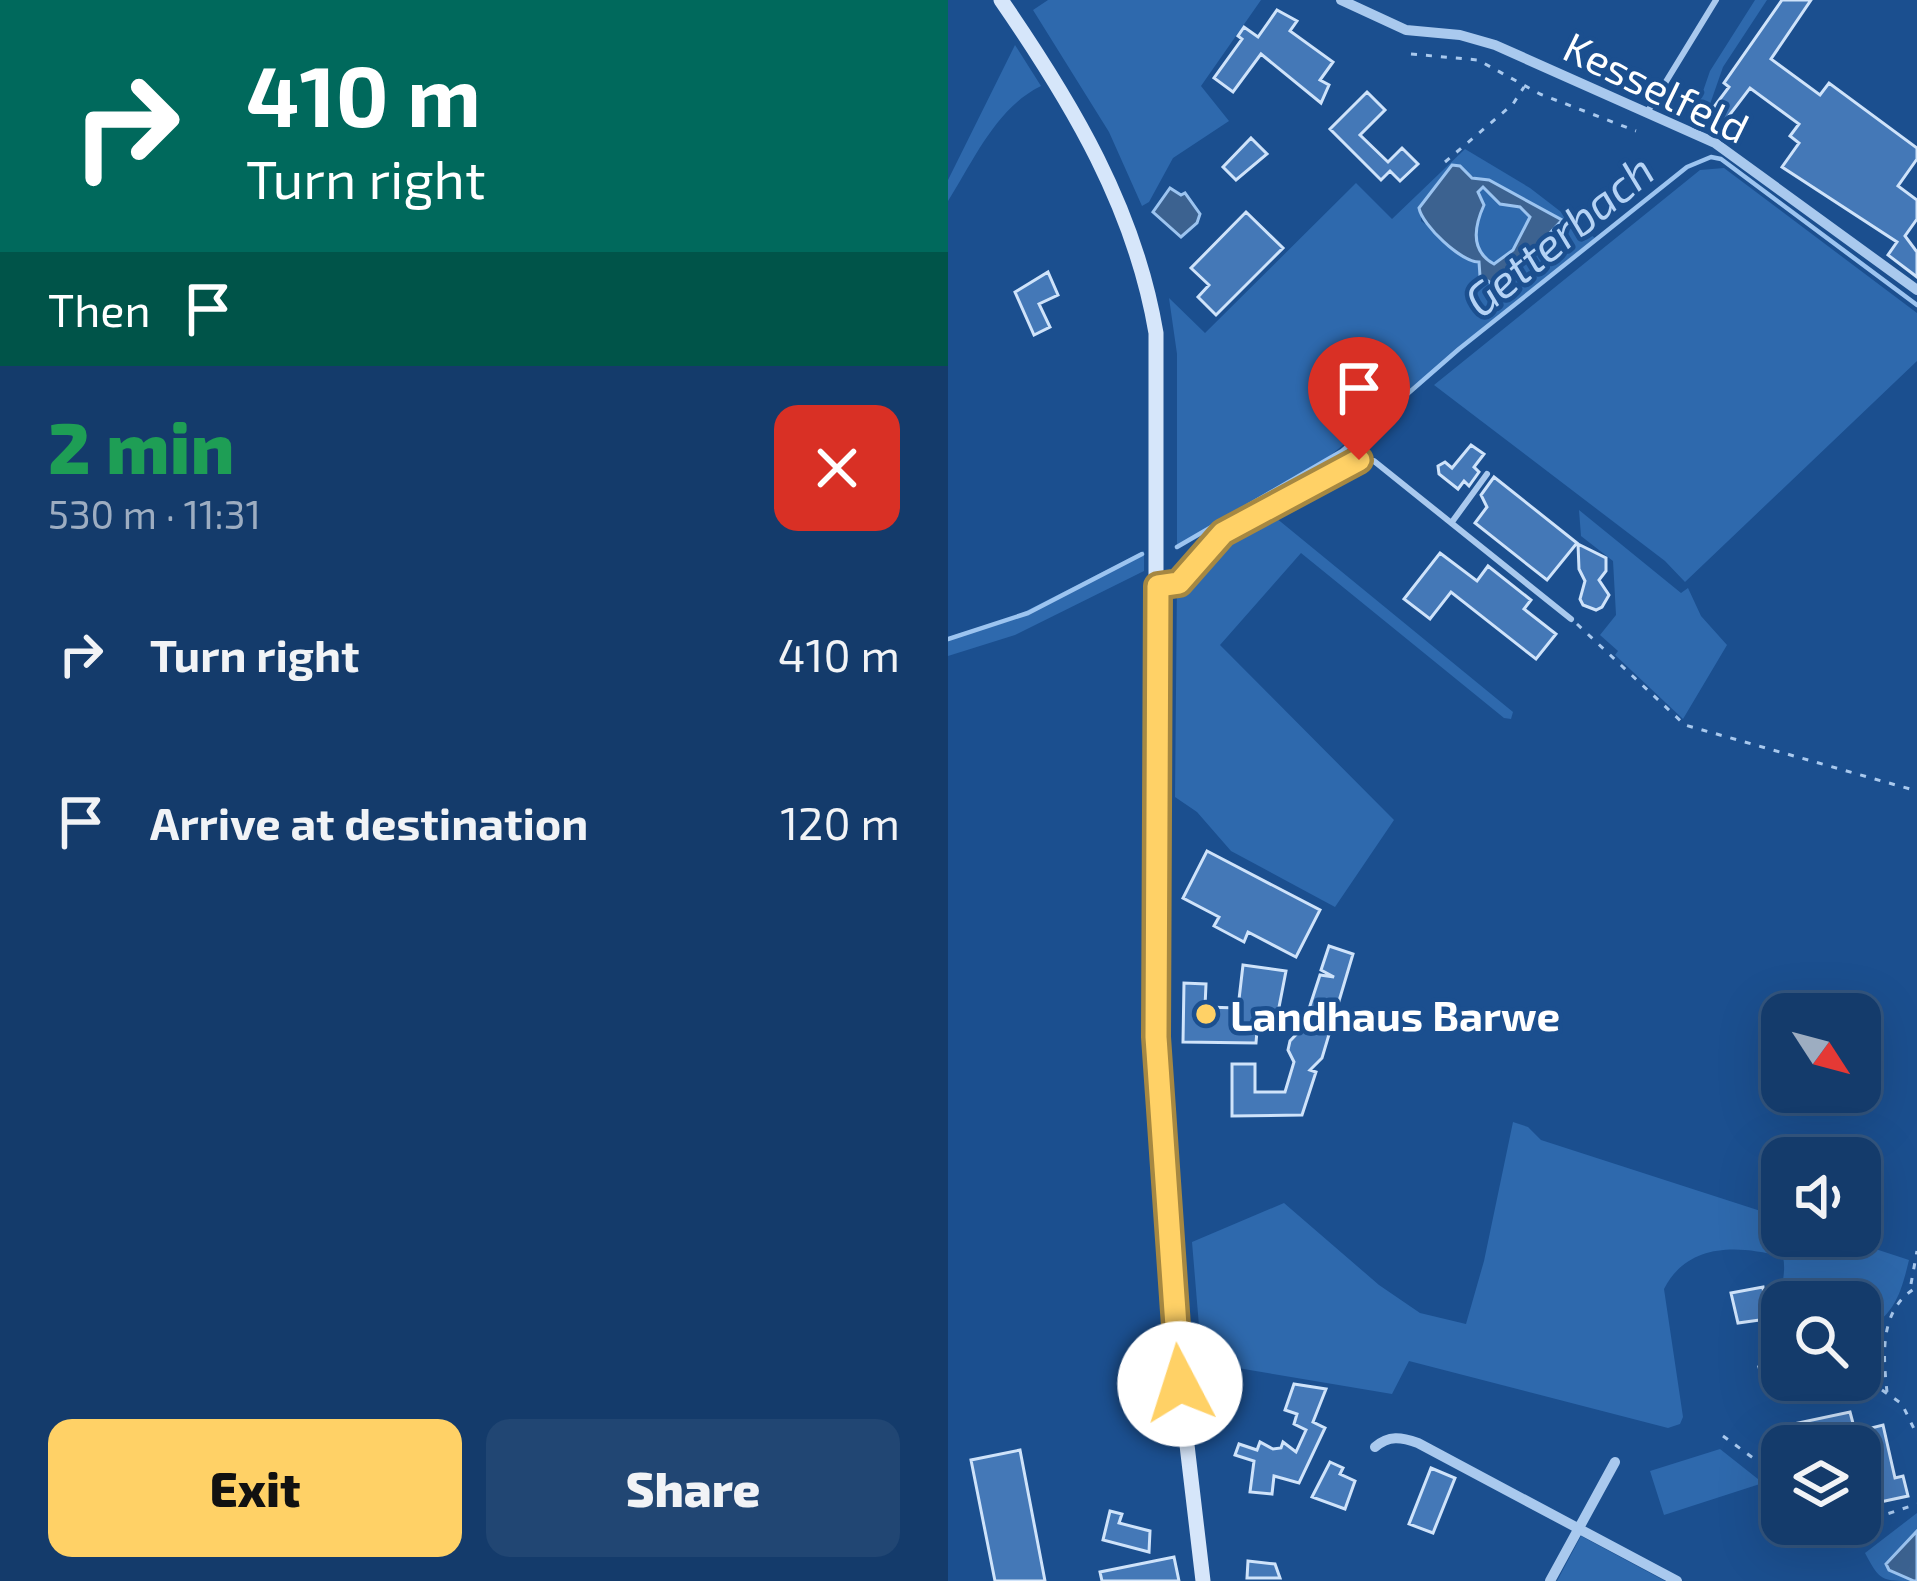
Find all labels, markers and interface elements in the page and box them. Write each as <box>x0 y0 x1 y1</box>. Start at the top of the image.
street label: Kesselfeld <box>1557 20 1757 152</box>
text: 410 m <box>246 43 481 144</box>
icon: right <box>48 48 204 204</box>
water label: Getterbach <box>1453 141 1663 327</box>
text: Turn right <box>246 145 486 210</box>
icon: arrive <box>175 276 241 342</box>
text: Then <box>48 282 151 336</box>
pin <box>1308 337 1410 460</box>
icon: arrive <box>1326 355 1392 421</box>
text: 2 min <box>48 402 234 488</box>
button: close <box>774 405 900 531</box>
text: 530 m · 11:31 <box>48 490 261 537</box>
icon: right <box>48 621 114 687</box>
text: Turn right <box>150 627 359 681</box>
text: 410 m <box>778 627 900 681</box>
icon: arrive <box>48 789 114 855</box>
text: Arrive at destination <box>150 795 588 849</box>
text: 120 m <box>780 795 900 849</box>
place label: Landhaus Barwe <box>1230 989 1560 1039</box>
north arrow <box>1761 993 1881 1113</box>
map controls <box>1761 993 1881 1545</box>
marker: Landhaus Barwe <box>1193 1001 1219 1027</box>
button: sound <box>1761 1137 1881 1257</box>
button: search <box>1761 1281 1881 1401</box>
position arrow <box>1117 1321 1243 1447</box>
button: Exit <box>48 1419 462 1557</box>
button: Share <box>486 1419 900 1557</box>
button: layers <box>1761 1425 1881 1545</box>

